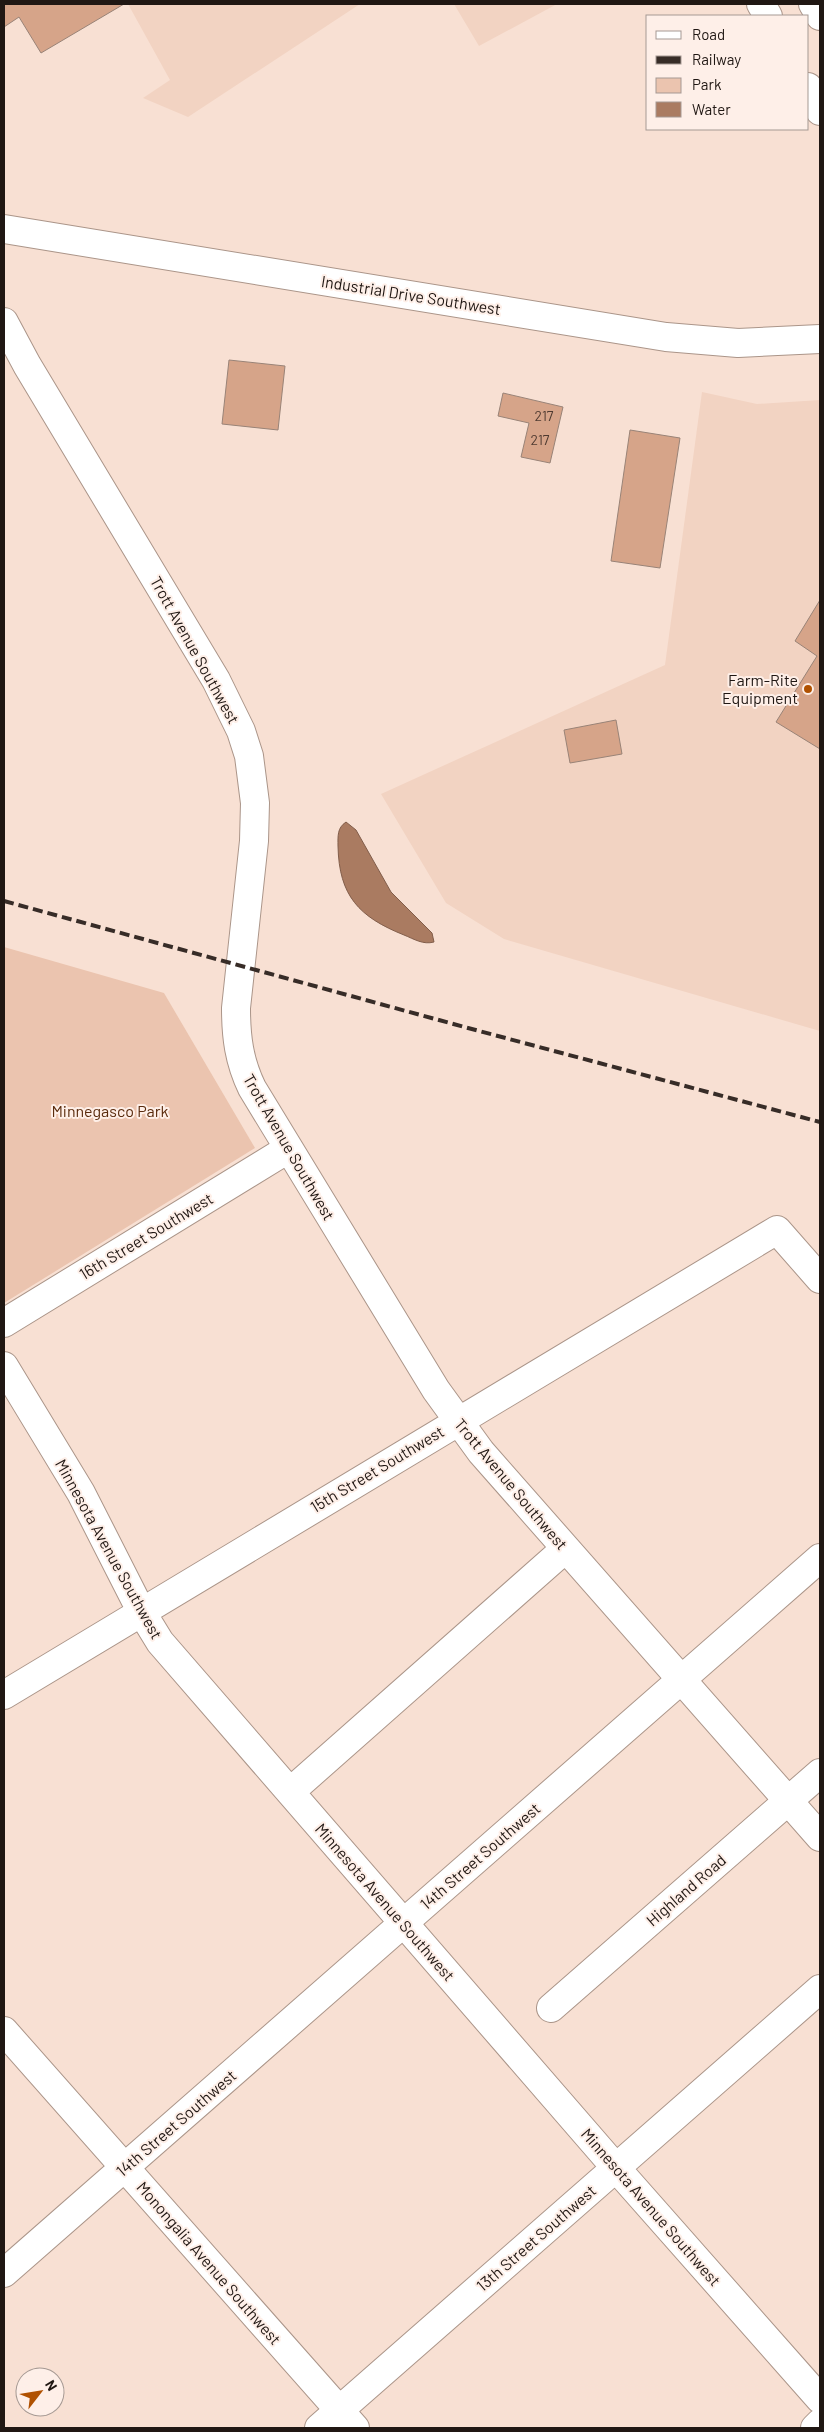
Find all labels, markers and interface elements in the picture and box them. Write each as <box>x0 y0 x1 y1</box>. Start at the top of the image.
legend <box>646 15 809 130</box>
text: Road <box>692 25 725 43</box>
text: Railway <box>692 50 741 68</box>
text: Park <box>692 75 722 93</box>
text: Water <box>692 100 731 118</box>
street label: Industrial Drive Southwest <box>320 271 502 318</box>
house number: 217 <box>535 407 554 424</box>
house number: 217 <box>531 431 550 448</box>
street label: Trott Avenue Southwest <box>147 573 244 727</box>
place label: Farm-Rite Equipment <box>722 670 798 707</box>
marker: Farm-Rite Equipment <box>802 683 814 695</box>
street label: Trott Avenue Southwest <box>240 1070 339 1223</box>
park label: Minnegasco Park <box>51 1101 169 1120</box>
street label: 16th Street Southwest <box>76 1188 216 1283</box>
street label: Trott Avenue Southwest <box>451 1414 572 1553</box>
street label: 15th Street Southwest <box>307 1421 447 1516</box>
street label: Minnesota Avenue Southwest <box>52 1456 167 1642</box>
street label: 14th Street Southwest <box>416 1798 544 1913</box>
street label: Minnesota Avenue Southwest <box>312 1819 459 1984</box>
street label: Highland Road <box>642 1850 729 1929</box>
street label: 14th Street Southwest <box>112 2065 240 2180</box>
street label: Minnesota Avenue Southwest <box>578 2124 725 2289</box>
street label: Monongalia Avenue Southwest <box>133 2177 285 2348</box>
street label: 13th Street Southwest <box>472 2180 599 2295</box>
north arrow <box>15 2367 65 2417</box>
text: N <box>42 2377 61 2393</box>

